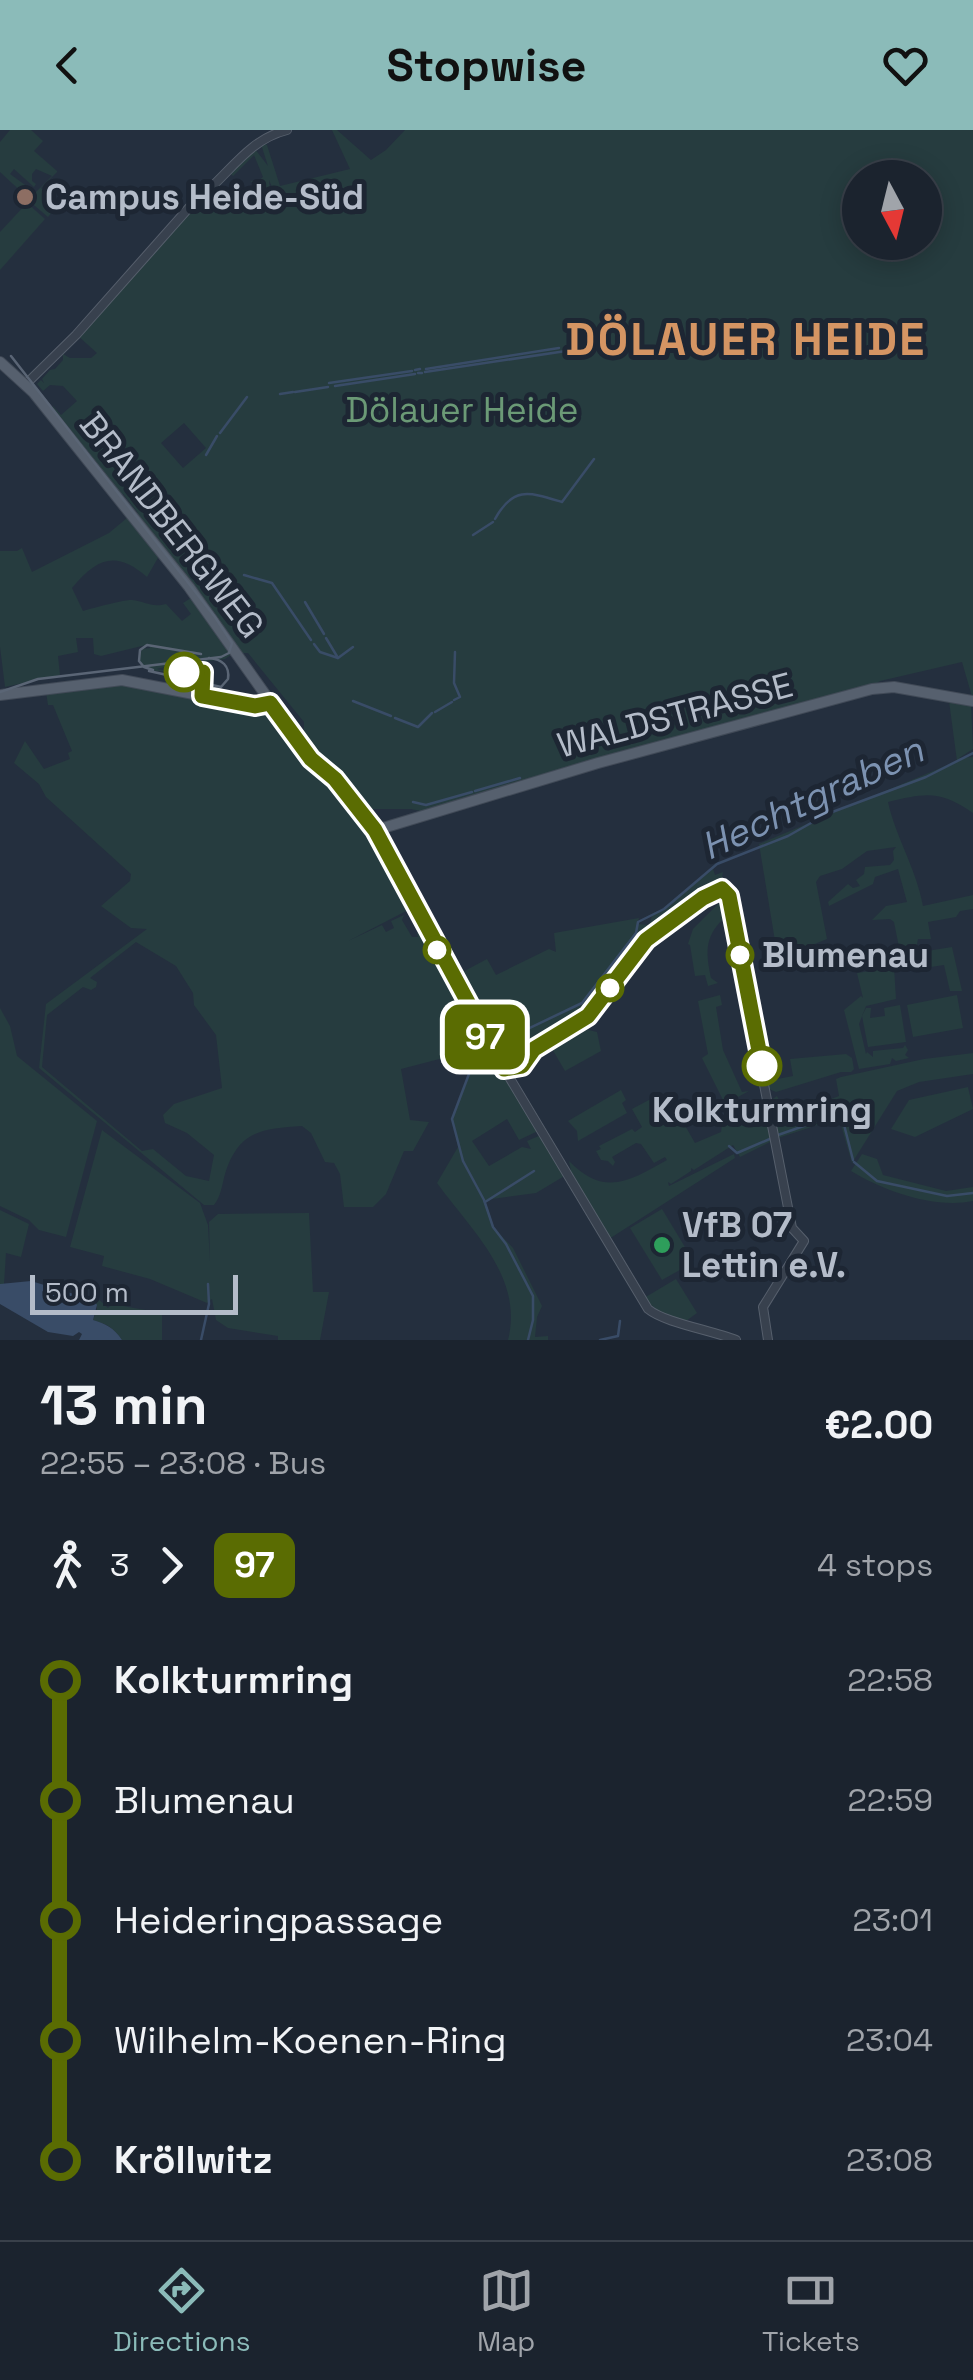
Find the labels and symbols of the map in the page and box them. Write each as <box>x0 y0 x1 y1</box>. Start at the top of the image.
north arrow <box>842 160 942 260</box>
place label: Campus Heide-Süd <box>45 175 364 219</box>
marker: Campus Heide-Süd <box>14 186 36 208</box>
district label: DÖLAUER HEIDE <box>565 311 927 368</box>
park label: Dölauer Heide <box>346 388 578 432</box>
street label: BRANDBERGWEG <box>70 403 274 647</box>
unlabelled marker <box>165 653 203 691</box>
street label: WALDSTRASSE <box>553 662 797 768</box>
water label: Hechtgraben <box>693 725 931 870</box>
place label: Blumenau <box>762 933 929 977</box>
unlabelled marker <box>424 937 450 963</box>
marker: Blumenau <box>727 942 753 968</box>
unlabelled marker <box>597 975 623 1001</box>
line badge: 97 <box>440 1004 530 1070</box>
marker: Kolkturmring <box>743 1047 781 1085</box>
place label: Kolkturmring <box>652 1088 872 1132</box>
place label: VfB 07 Lettin e.V. <box>682 1203 846 1287</box>
marker: VfB 07 Lettin e.V. <box>651 1234 673 1256</box>
scale bar <box>30 1270 238 1314</box>

